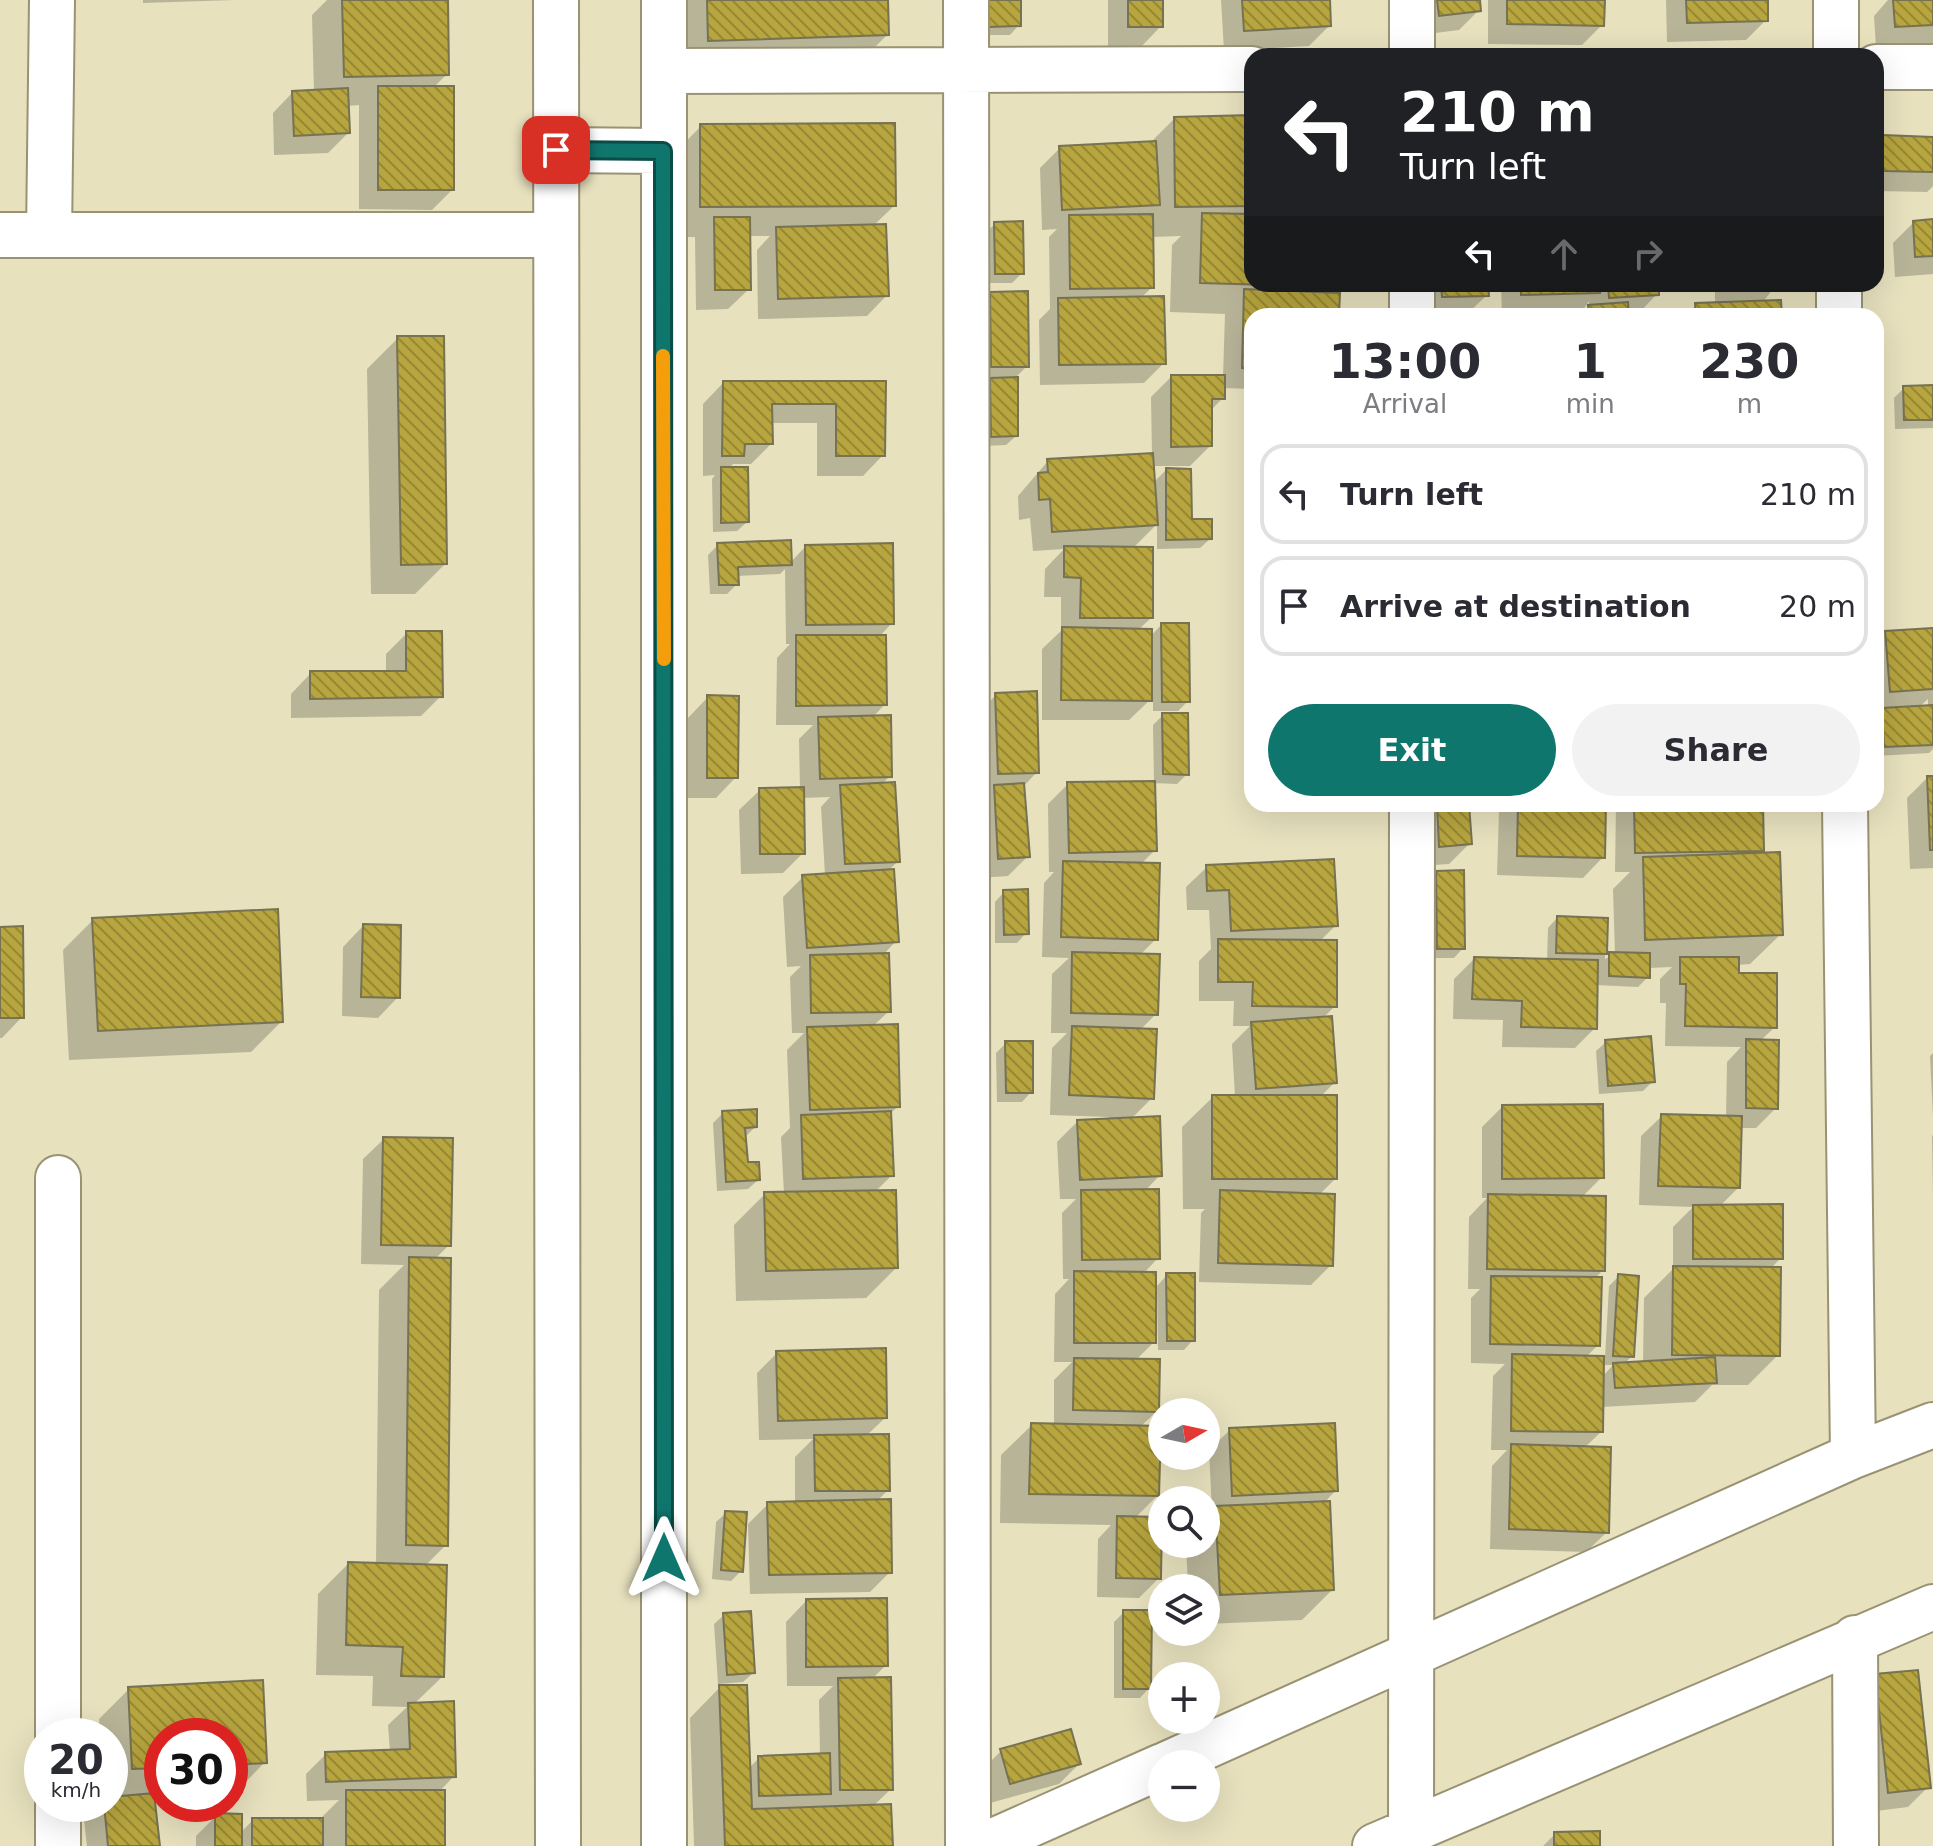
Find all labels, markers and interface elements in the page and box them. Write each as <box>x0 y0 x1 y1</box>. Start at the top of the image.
text: 210 m <box>1400 79 1595 144</box>
icon: left <box>1268 80 1372 184</box>
pin <box>522 116 590 184</box>
icon: arrive <box>534 128 578 172</box>
text: Turn left <box>1400 146 1546 187</box>
icon: left <box>1458 232 1502 276</box>
icon: ahead <box>1542 232 1586 276</box>
icon: right <box>1626 232 1670 276</box>
text: 13:00 <box>1328 333 1481 389</box>
text: 1 <box>1574 333 1607 389</box>
text: 230 <box>1699 333 1799 389</box>
text: Arrival <box>1363 389 1447 419</box>
text: min <box>1566 389 1615 419</box>
text: m <box>1737 389 1762 419</box>
icon: left <box>1272 472 1316 516</box>
text: Turn left <box>1340 477 1483 512</box>
text: 210 m <box>1760 477 1856 512</box>
icon: arrive <box>1272 584 1316 628</box>
text: Arrive at destination <box>1340 589 1691 624</box>
text: 20 m <box>1779 589 1856 624</box>
button: Exit <box>1268 704 1556 796</box>
button: Share <box>1572 704 1860 796</box>
north arrow <box>1148 1398 1220 1470</box>
map controls <box>1148 1398 1220 1822</box>
button: search <box>1148 1486 1220 1558</box>
position arrow <box>622 1516 706 1600</box>
button: layers <box>1148 1574 1220 1646</box>
button: + <box>1148 1662 1220 1734</box>
speed limit sign: 30 <box>144 1718 248 1822</box>
text: 20 <box>48 1737 104 1783</box>
button: − <box>1148 1750 1220 1822</box>
text: km/h <box>51 1778 101 1802</box>

